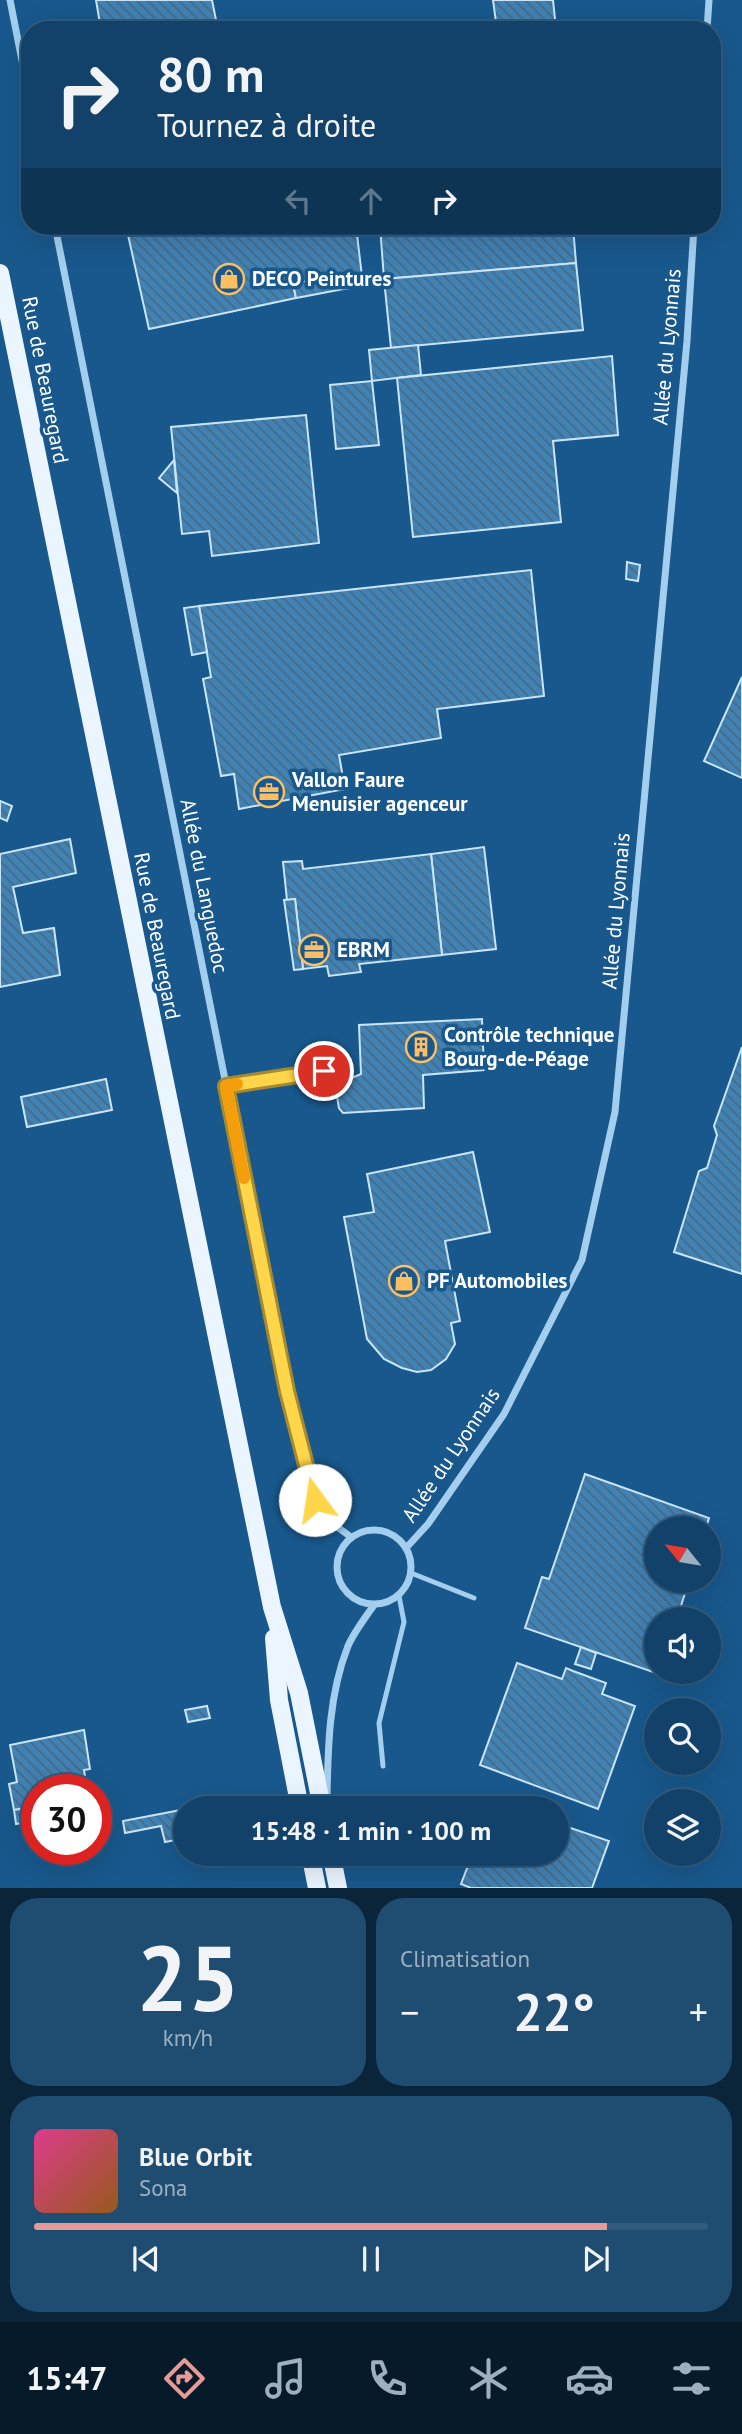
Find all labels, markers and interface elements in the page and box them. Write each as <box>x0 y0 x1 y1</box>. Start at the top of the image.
text: 80 m <box>157 42 264 106</box>
icon: right <box>42 49 133 140</box>
text: Tournez à droite <box>157 104 376 146</box>
icon: left <box>279 182 317 220</box>
icon: ahead <box>352 182 390 220</box>
icon: right <box>425 182 463 220</box>
shop icon: DECO Peintures <box>212 262 246 296</box>
place label: DECO Peintures <box>252 265 391 292</box>
street label: Allée du Lyonnais <box>646 268 687 426</box>
street label: Rue de Beauregard <box>16 294 75 466</box>
place label: Vallon Faure Menuisier agenceur <box>291 766 468 817</box>
office icon: Vallon Faure Menuisier agenceur <box>252 775 286 809</box>
street label: Allée du Languedoc <box>174 796 235 975</box>
street label: Allée du Lyonnais <box>595 832 636 990</box>
street label: Rue de Beauregard <box>128 850 187 1022</box>
office icon: EBRM <box>297 933 331 967</box>
place label: EBRM <box>337 936 390 963</box>
place label: Contrôle technique Bourg-de-Péage <box>444 1021 614 1072</box>
building icon: Contrôle technique Bourg-de-Péage <box>404 1030 438 1064</box>
pin <box>294 1041 354 1101</box>
icon: arrive <box>305 1052 343 1090</box>
shop icon: PF Automobiles <box>387 1264 421 1298</box>
place label: PF Automobiles <box>427 1267 568 1294</box>
street label: Allée du Lyonnais <box>396 1382 506 1527</box>
position arrow <box>278 1463 352 1537</box>
north arrow <box>644 1516 721 1592</box>
map controls <box>644 1516 721 1866</box>
button: sound <box>644 1607 721 1684</box>
button: search <box>644 1698 721 1775</box>
speed limit sign: 30 <box>21 1774 112 1865</box>
button: layers <box>644 1789 721 1866</box>
text: 15:48 · 1 min · 100 m <box>251 1814 491 1847</box>
text: 25 <box>136 1918 240 2036</box>
text: Climatisation <box>400 1944 530 1973</box>
text: 22° <box>513 1978 595 2045</box>
text: − <box>400 1987 419 2036</box>
text: + <box>689 1987 708 2036</box>
text: km/h <box>163 2023 213 2052</box>
text: Blue Orbit <box>139 2140 252 2173</box>
text: Sona <box>139 2173 188 2202</box>
icon: previous <box>127 2240 165 2278</box>
icon: pause <box>352 2240 390 2278</box>
icon: next <box>577 2240 615 2278</box>
icon: directions <box>160 2354 209 2403</box>
icon: music <box>261 2354 310 2403</box>
icon: phone <box>363 2354 412 2403</box>
icon: climate <box>464 2354 513 2403</box>
icon: car <box>565 2354 614 2403</box>
icon: filters <box>667 2354 716 2403</box>
text: 15:47 <box>26 2357 107 2399</box>

